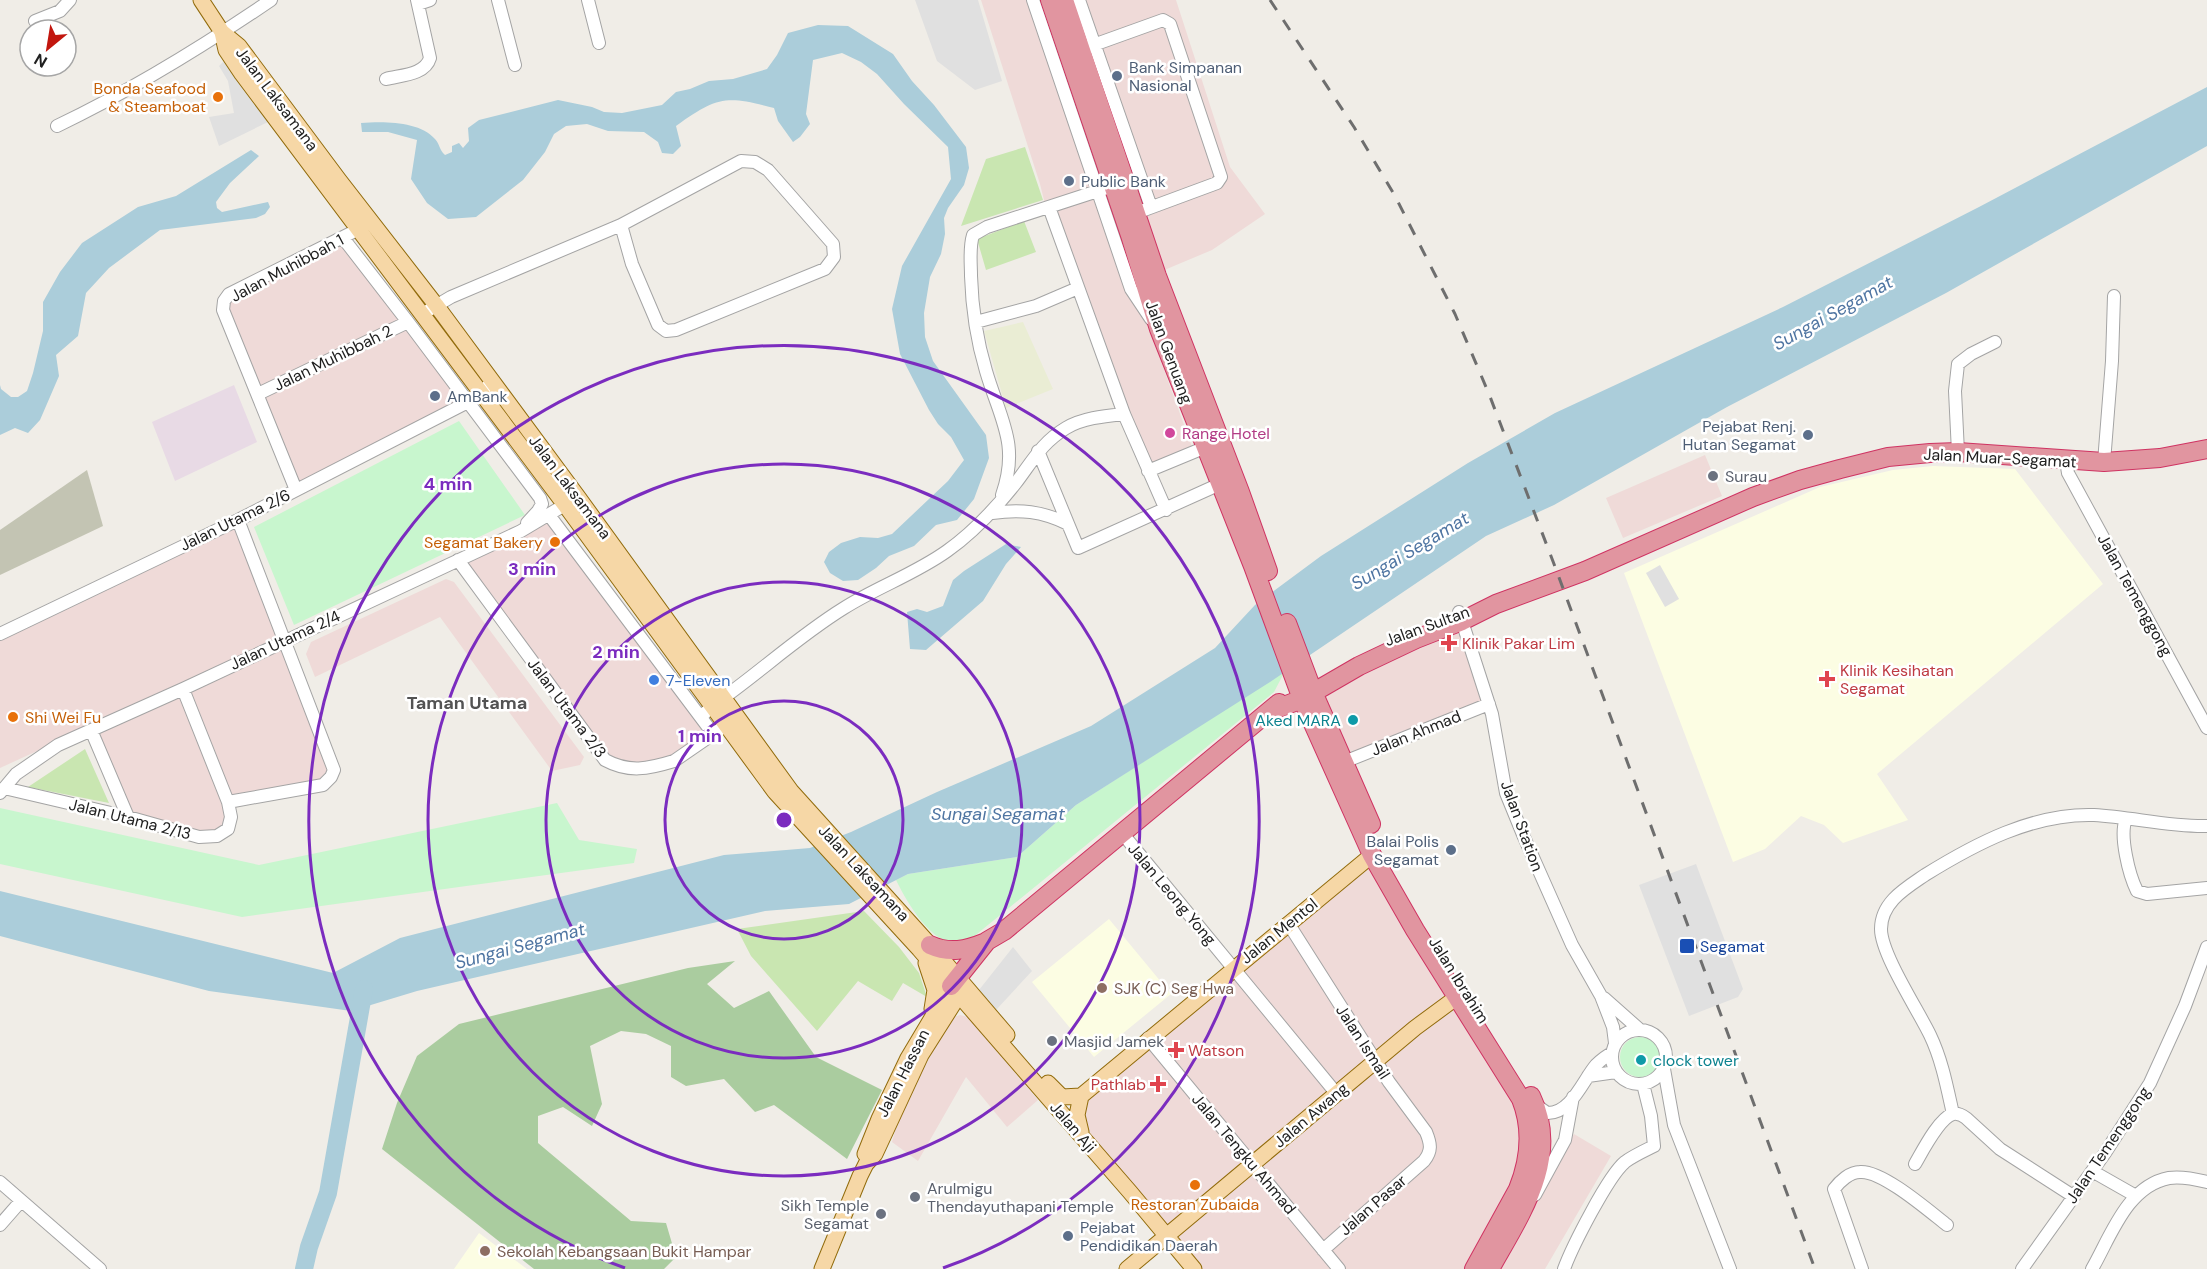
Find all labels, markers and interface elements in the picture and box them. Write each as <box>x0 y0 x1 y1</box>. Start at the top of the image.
north arrow <box>18 18 78 78</box>
street label: Jalan Laksamana <box>231 43 323 155</box>
text: N <box>30 49 51 73</box>
place label: Bank Simpanan Nasional <box>1129 57 1242 96</box>
marker: Bank Simpanan Nasional <box>1110 69 1124 83</box>
place label: Bonda Seafood & Steamboat <box>93 78 206 117</box>
marker: Bonda Seafood & Steamboat <box>211 90 225 104</box>
place label: Public Bank <box>1081 171 1166 192</box>
marker: Public Bank <box>1062 174 1076 188</box>
street label: Jalan Muhibbah 1 <box>227 229 347 307</box>
water label: Sungai Segamat <box>1769 270 1898 356</box>
street label: Jalan Genuang <box>1141 297 1197 407</box>
street label: Jalan Muhibbah 2 <box>270 320 396 396</box>
place label: AmBank <box>447 386 507 407</box>
marker: AmBank <box>428 389 442 403</box>
place label: Pejabat Renj. Hutan Segamat <box>1683 416 1796 455</box>
place label: Range Hotel <box>1182 423 1270 444</box>
marker: Range Hotel <box>1163 426 1177 440</box>
marker: Pejabat Renj. Hutan Segamat <box>1801 428 1815 442</box>
street label: Jalan Laksamana <box>524 431 616 543</box>
street label: Jalan Muar-Segamat <box>1923 444 2077 472</box>
place label: Surau <box>1725 466 1767 487</box>
marker: Surau <box>1706 469 1720 483</box>
text: 4 min <box>424 472 472 496</box>
street label: Jalan Utama 2/6 <box>176 484 294 556</box>
water label: Sungai Segamat <box>1346 506 1474 596</box>
street label: Jalan Temenggong <box>2093 530 2177 660</box>
place label: Segamat Bakery <box>424 532 543 553</box>
marker: Segamat Bakery <box>548 535 562 549</box>
text: 3 min <box>508 557 556 581</box>
street label: Jalan Sultan <box>1382 601 1472 651</box>
street label: Jalan Utama 2/4 <box>227 605 344 675</box>
place label: Klinik Pakar Lim <box>1462 633 1575 654</box>
marker: Klinik Pakar Lim <box>1440 634 1458 652</box>
text: 2 min <box>592 640 640 664</box>
street label: Jalan Utama 2/3 <box>523 654 611 762</box>
place label: Klinik Kesihatan Segamat <box>1840 660 1954 699</box>
place label: 7-Eleven <box>666 670 730 691</box>
marker: Klinik Kesihatan Segamat <box>1818 670 1836 688</box>
marker: 7-Eleven <box>647 673 661 687</box>
district label: Taman Utama <box>407 691 527 715</box>
street label: Jalan Ahmad <box>1368 705 1464 761</box>
place label: Shi Wei Fu <box>25 707 101 728</box>
marker: Shi Wei Fu <box>6 710 20 724</box>
place label: Aked MARA <box>1255 710 1341 731</box>
marker: Aked MARA <box>1346 713 1360 727</box>
text: 1 min <box>678 724 722 748</box>
street label: Jalan Station <box>1496 778 1548 874</box>
street label: Jalan Utama 2/13 <box>67 794 193 844</box>
water label: Sungai Segamat <box>931 802 1066 826</box>
centre of rings <box>774 810 794 830</box>
street label: Jalan Laksamana <box>814 820 914 926</box>
place label: Balai Polis Segamat <box>1367 831 1439 870</box>
street label: Jalan Leong Yong <box>1123 839 1221 949</box>
marker: Balai Polis Segamat <box>1444 843 1458 857</box>
street label: Jalan Mentol <box>1236 893 1322 969</box>
water label: Sungai Segamat <box>452 917 589 975</box>
street label: Jalan Ibrahim <box>1424 933 1494 1027</box>
place label: Segamat <box>1700 936 1765 957</box>
marker: Segamat <box>1678 937 1696 955</box>
place label: SJK (C) Seg Hwa <box>1114 978 1234 999</box>
marker: SJK (C) Seg Hwa <box>1095 981 1109 995</box>
street label: Jalan Ismail <box>1331 1001 1395 1083</box>
street label: Jalan Hassan <box>872 1025 934 1121</box>
place label: Masjid Jamek <box>1064 1031 1164 1052</box>
marker: Masjid Jamek <box>1045 1034 1059 1048</box>
place label: Watson <box>1188 1040 1244 1061</box>
marker: Watson <box>1169 1043 1183 1057</box>
place label: clock tower <box>1653 1050 1739 1071</box>
marker: clock tower <box>1634 1053 1648 1067</box>
place label: Pathlab <box>1091 1074 1146 1095</box>
marker: Pathlab <box>1151 1077 1165 1091</box>
street label: Jalan Awang <box>1269 1078 1353 1152</box>
street label: Jalan Temenggong <box>2061 1082 2155 1208</box>
street label: Jalan Tengku Ahmad <box>1187 1089 1301 1219</box>
street label: Jalan Aji <box>1045 1097 1101 1157</box>
street label: Jalan Pasar <box>1335 1170 1411 1240</box>
place label: Arulmigu Thendayuthapani Temple <box>927 1178 1114 1217</box>
marker: Restoran Zubaida <box>1188 1178 1202 1192</box>
marker: Arulmigu Thendayuthapani Temple <box>908 1190 922 1204</box>
place label: Restoran Zubaida <box>1131 1194 1259 1215</box>
place label: Sikh Temple Segamat <box>781 1195 869 1234</box>
marker: Sikh Temple Segamat <box>874 1207 888 1221</box>
place label: Pejabat Pendidikan Daerah <box>1080 1217 1218 1256</box>
marker: Pejabat Pendidikan Daerah <box>1061 1229 1075 1243</box>
place label: Sekolah Kebangsaan Bukit Hampar <box>497 1241 752 1262</box>
marker: Sekolah Kebangsaan Bukit Hampar <box>478 1244 492 1258</box>

